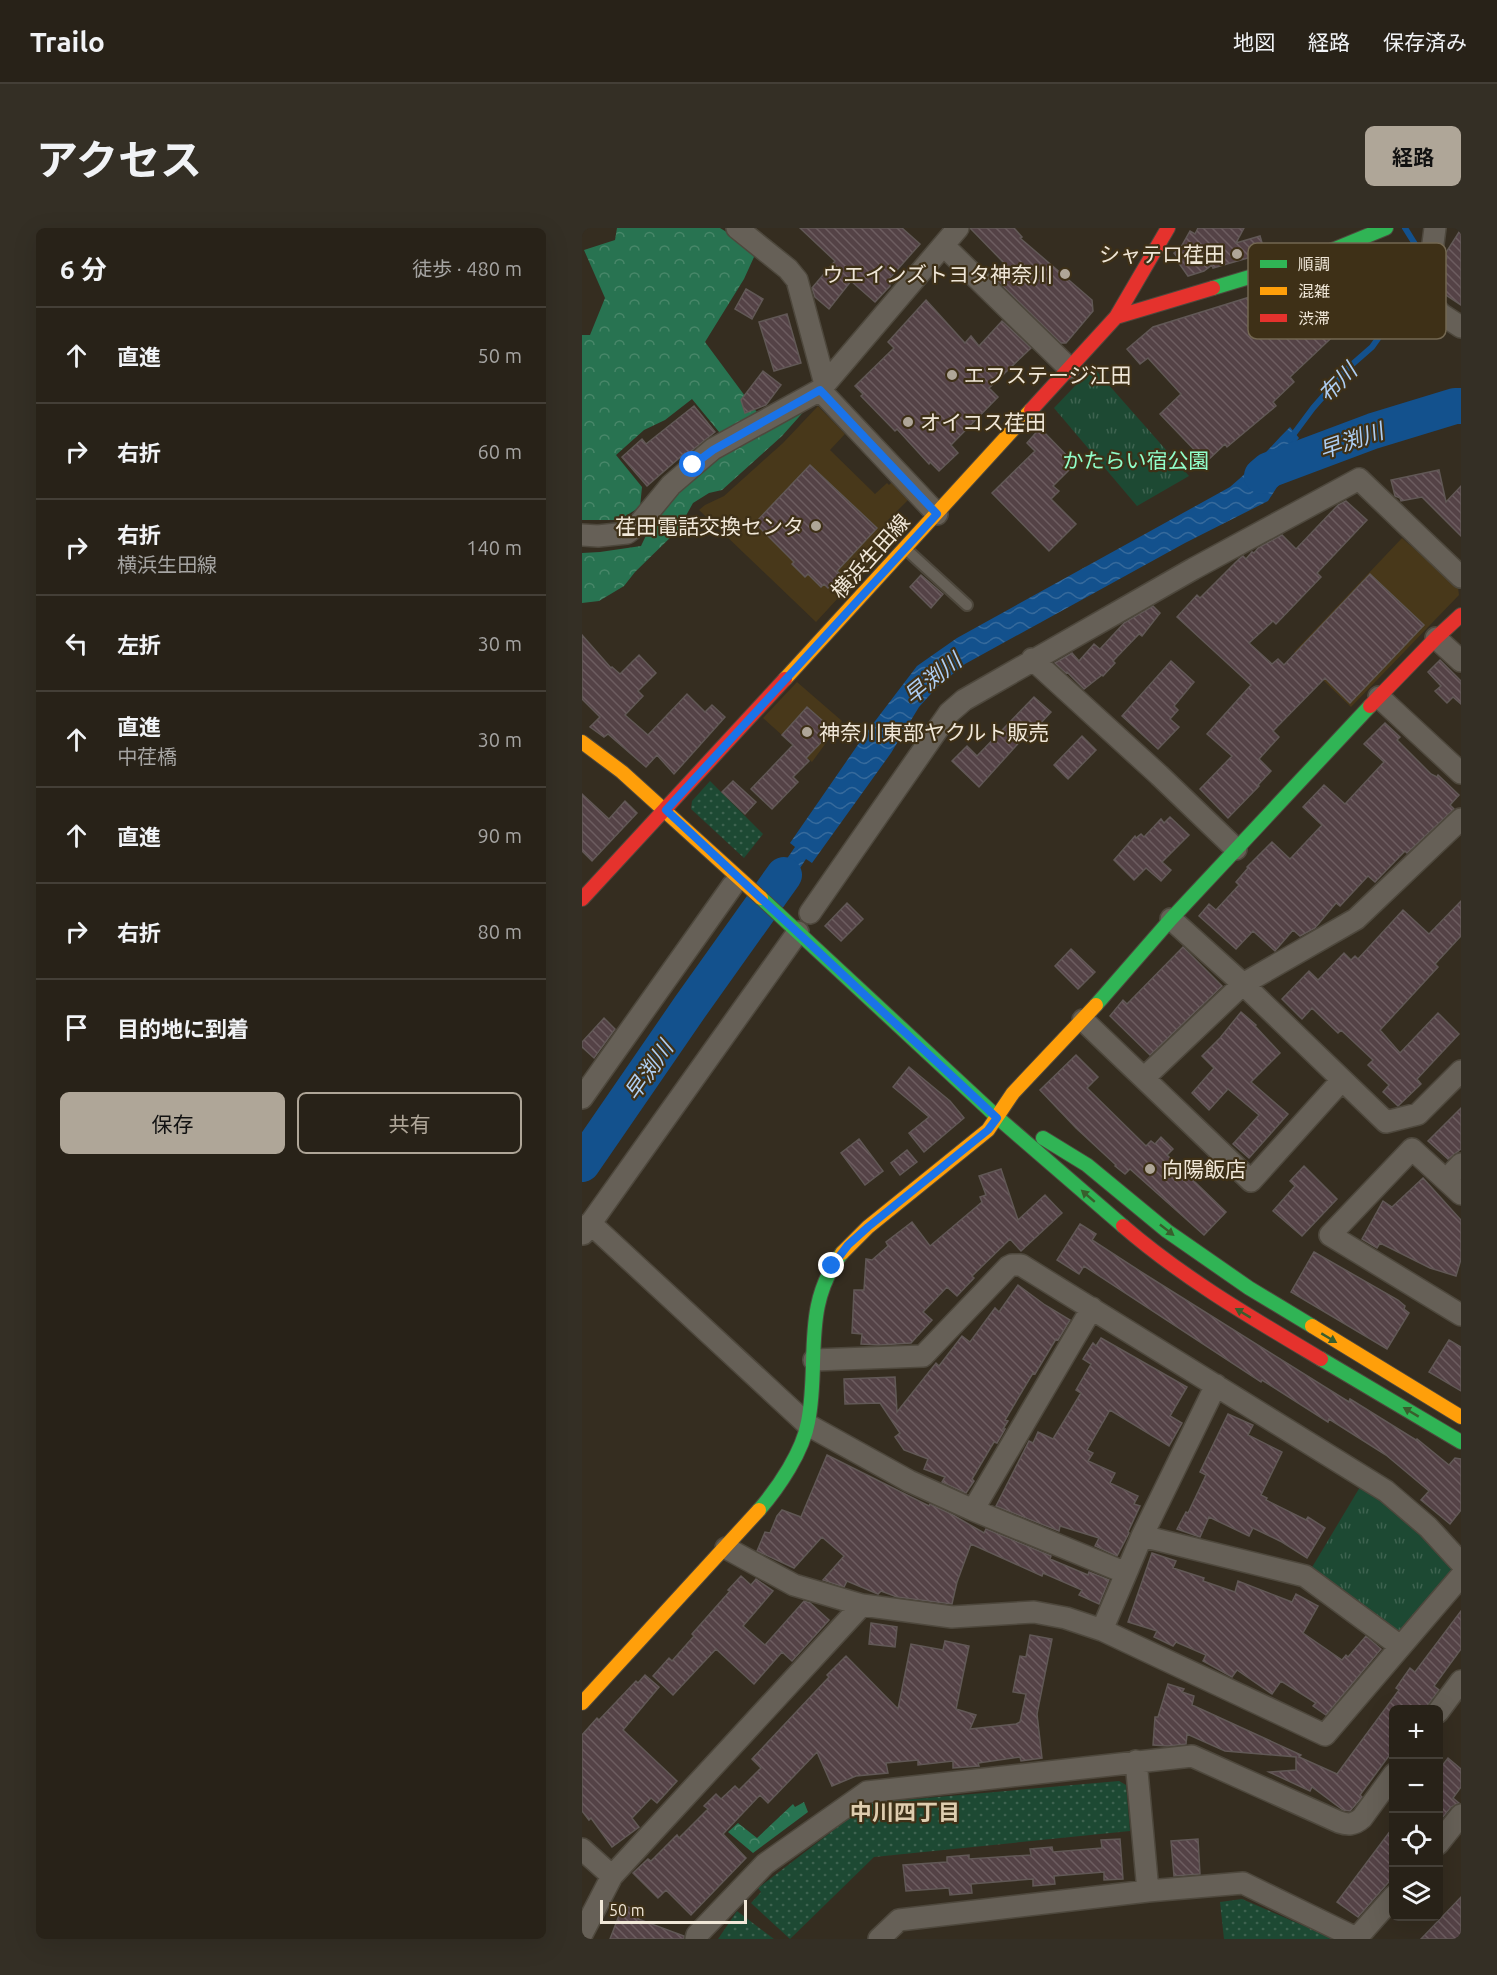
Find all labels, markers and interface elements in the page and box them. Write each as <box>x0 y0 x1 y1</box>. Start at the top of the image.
text: Trailo <box>30 26 105 57</box>
text: 地図 <box>1233 30 1275 54</box>
text: 経路 <box>1308 30 1350 54</box>
text: 保存済み <box>1383 30 1467 54</box>
button: 経路 <box>1365 126 1461 186</box>
text: アクセス <box>36 136 202 183</box>
place label: シャテロ荏田 <box>1099 242 1225 266</box>
legend <box>1248 243 1446 339</box>
marker: シャテロ荏田 <box>1230 247 1244 261</box>
text: 6 分 <box>60 255 107 284</box>
text: 順調 <box>1298 255 1330 273</box>
text: 徒歩 · 480 m <box>412 257 522 280</box>
place label: ウエインズトヨタ神奈川 <box>822 262 1053 286</box>
marker: ウエインズトヨタ神奈川 <box>1058 267 1072 281</box>
text: 混雑 <box>1298 282 1330 300</box>
text: 渋滞 <box>1298 309 1330 327</box>
icon: ahead <box>60 339 93 372</box>
text: 直進 <box>117 344 161 369</box>
text: 50 m <box>478 344 522 367</box>
water label: 布川 <box>1313 356 1363 407</box>
place label: エフステージ江田 <box>964 363 1132 387</box>
marker: エフステージ江田 <box>945 368 959 382</box>
place label: オイコス荏田 <box>920 410 1046 434</box>
marker: オイコス荏田 <box>901 415 915 429</box>
water label: 早渕川 <box>1316 417 1388 463</box>
icon: right <box>60 435 93 468</box>
text: 右折 <box>117 440 161 465</box>
text: 60 m <box>478 440 522 463</box>
park label: かたらい宿公園 <box>1063 448 1210 472</box>
route start <box>679 451 705 477</box>
street label: 横浜生田線 <box>826 509 914 603</box>
place label: 荏田電話交換センタ <box>615 514 804 538</box>
marker: 荏田電話交換センタ <box>809 519 823 533</box>
text: 右折 <box>117 522 161 547</box>
icon: right <box>60 531 93 564</box>
text: 140 m <box>466 536 522 559</box>
text: 横浜生田線 <box>117 553 217 576</box>
icon: left <box>60 627 93 660</box>
text: 左折 <box>117 632 161 657</box>
text: 30 m <box>478 632 522 655</box>
water label: 早渕川 <box>898 646 967 708</box>
text: 直進 <box>117 714 161 739</box>
place label: 神奈川東部ヤクルト販売 <box>819 720 1049 744</box>
icon: ahead <box>60 723 93 756</box>
marker: 神奈川東部ヤクルト販売 <box>800 725 814 739</box>
text: 30 m <box>478 728 522 751</box>
text: 中荏橋 <box>117 745 177 768</box>
icon: ahead <box>60 819 93 852</box>
text: 直進 <box>117 824 161 849</box>
text: 90 m <box>478 824 522 847</box>
icon: right <box>60 915 93 948</box>
text: 右折 <box>117 920 161 945</box>
text: 80 m <box>478 920 522 943</box>
icon: arrive <box>60 1011 93 1044</box>
text: 目的地に到着 <box>117 1016 249 1041</box>
water label: 早渕川 <box>619 1034 678 1104</box>
button: 保存 <box>60 1092 285 1154</box>
button: 共有 <box>297 1092 522 1154</box>
place label: 向陽飯店 <box>1162 1157 1246 1181</box>
marker: 向陽飯店 <box>1143 1162 1157 1176</box>
one-way arrow <box>1080 1189 1095 1203</box>
one-way arrow <box>1159 1224 1174 1236</box>
route end <box>818 1252 844 1278</box>
one-way arrow <box>1235 1307 1251 1318</box>
one-way arrow <box>1321 1332 1337 1343</box>
one-way arrow <box>1403 1407 1419 1418</box>
map controls <box>1389 1705 1443 1921</box>
button: + <box>1389 1705 1443 1759</box>
button: − <box>1389 1759 1443 1813</box>
district label: 中川四丁目 <box>850 1799 960 1824</box>
button: locate <box>1389 1813 1443 1867</box>
button: layers <box>1389 1867 1443 1921</box>
scale bar <box>600 1897 747 1924</box>
text: 50 m <box>609 1901 645 1919</box>

